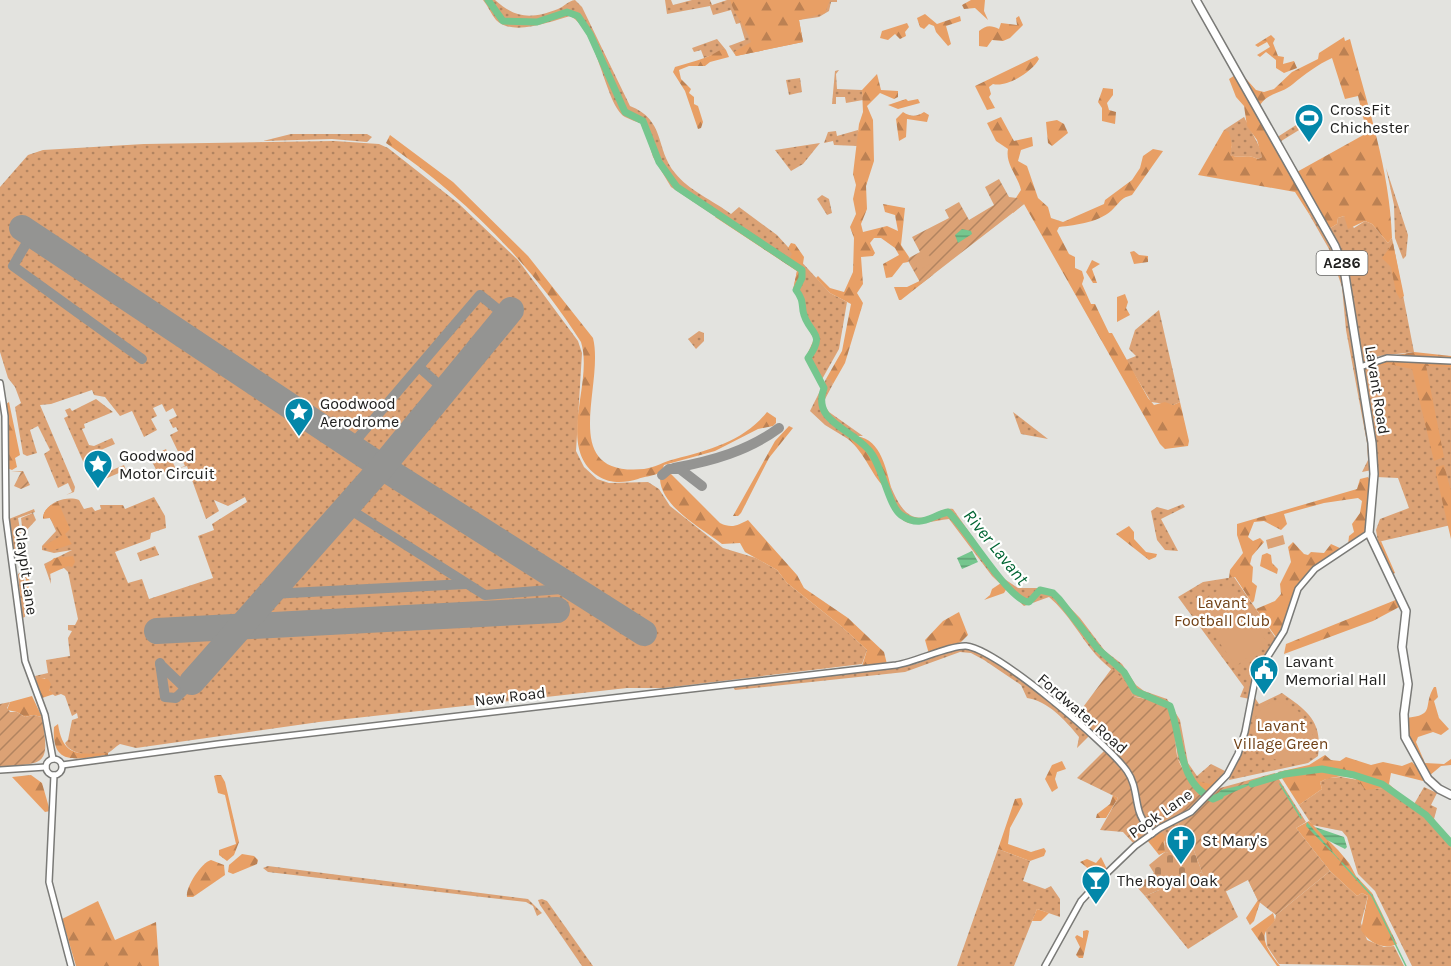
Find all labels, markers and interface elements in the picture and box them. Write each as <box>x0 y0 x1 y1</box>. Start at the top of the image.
place label: CrossFit Chichester <box>1330 100 1409 137</box>
sports icon: CrossFit Chichester <box>1293 102 1325 144</box>
road number: A286 <box>1316 251 1368 275</box>
street label: Lavant Road <box>1361 344 1394 436</box>
place label: Goodwood Aerodrome <box>320 394 399 431</box>
place icon: Goodwood Aerodrome <box>283 396 315 438</box>
place label: Goodwood Motor Circuit <box>119 446 215 483</box>
place icon: Goodwood Motor Circuit <box>82 448 114 490</box>
water label: River Lavant <box>959 505 1034 590</box>
street label: Claypit Lane <box>11 526 42 616</box>
park label: Lavant Football Club <box>1174 593 1270 630</box>
place label: Lavant Memorial Hall <box>1285 652 1387 689</box>
public building icon: Lavant Memorial Hall <box>1248 654 1280 696</box>
street label: Fordwater Road <box>1034 669 1132 758</box>
street label: New Road <box>473 683 547 710</box>
park label: Lavant Village Green <box>1234 716 1328 753</box>
street label: Pook Lane <box>1125 785 1196 842</box>
church icon: St Mary's <box>1165 824 1197 866</box>
place label: St Mary's <box>1202 831 1268 850</box>
bar icon: The Royal Oak <box>1080 864 1112 906</box>
place label: The Royal Oak <box>1117 871 1218 890</box>

